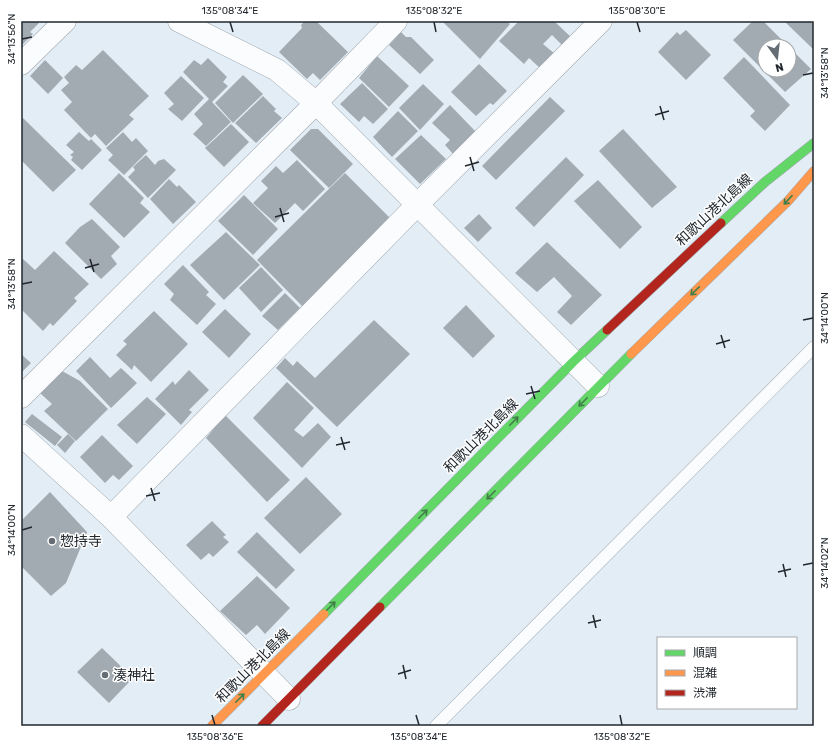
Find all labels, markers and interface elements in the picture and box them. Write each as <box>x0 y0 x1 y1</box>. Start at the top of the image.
text: 135°08'34"E <box>202 5 258 17</box>
text: 135°08'32"E <box>406 5 462 17</box>
text: 135°08'30"E <box>608 5 666 17</box>
text: 34°13'56"N <box>6 14 18 64</box>
north arrow <box>757 38 797 78</box>
text: 34°13'58"N <box>819 47 831 99</box>
text: N <box>774 60 785 75</box>
street label: 和歌山港北島線 <box>672 170 756 250</box>
one-way arrow <box>783 195 793 205</box>
text: 34°13'58"N <box>6 258 18 310</box>
one-way arrow <box>690 286 700 296</box>
text: 34°14'00"N <box>819 292 831 344</box>
street label: 和歌山港北島線 <box>440 395 522 477</box>
one-way arrow <box>578 397 588 407</box>
one-way arrow <box>509 416 519 426</box>
one-way arrow <box>486 490 496 499</box>
text: 34°14'00"N <box>6 504 18 556</box>
one-way arrow <box>418 509 428 519</box>
place label: 惣持寺 <box>60 533 102 550</box>
marker: 惣持寺 <box>47 536 57 546</box>
text: 34°14'02"N <box>819 537 831 589</box>
one-way arrow <box>326 601 336 611</box>
street label: 和歌山港北島線 <box>212 625 294 707</box>
legend <box>657 637 797 709</box>
text: 順調 <box>693 646 717 660</box>
text: 混雑 <box>693 666 717 680</box>
place label: 湊神社 <box>113 667 155 684</box>
marker: 湊神社 <box>100 670 110 680</box>
text: 渋滞 <box>693 686 717 700</box>
one-way arrow <box>235 693 245 703</box>
text: 135°08'36"E <box>187 731 243 743</box>
text: 135°08'34"E <box>391 731 447 743</box>
text: 135°08'32"E <box>594 731 650 743</box>

